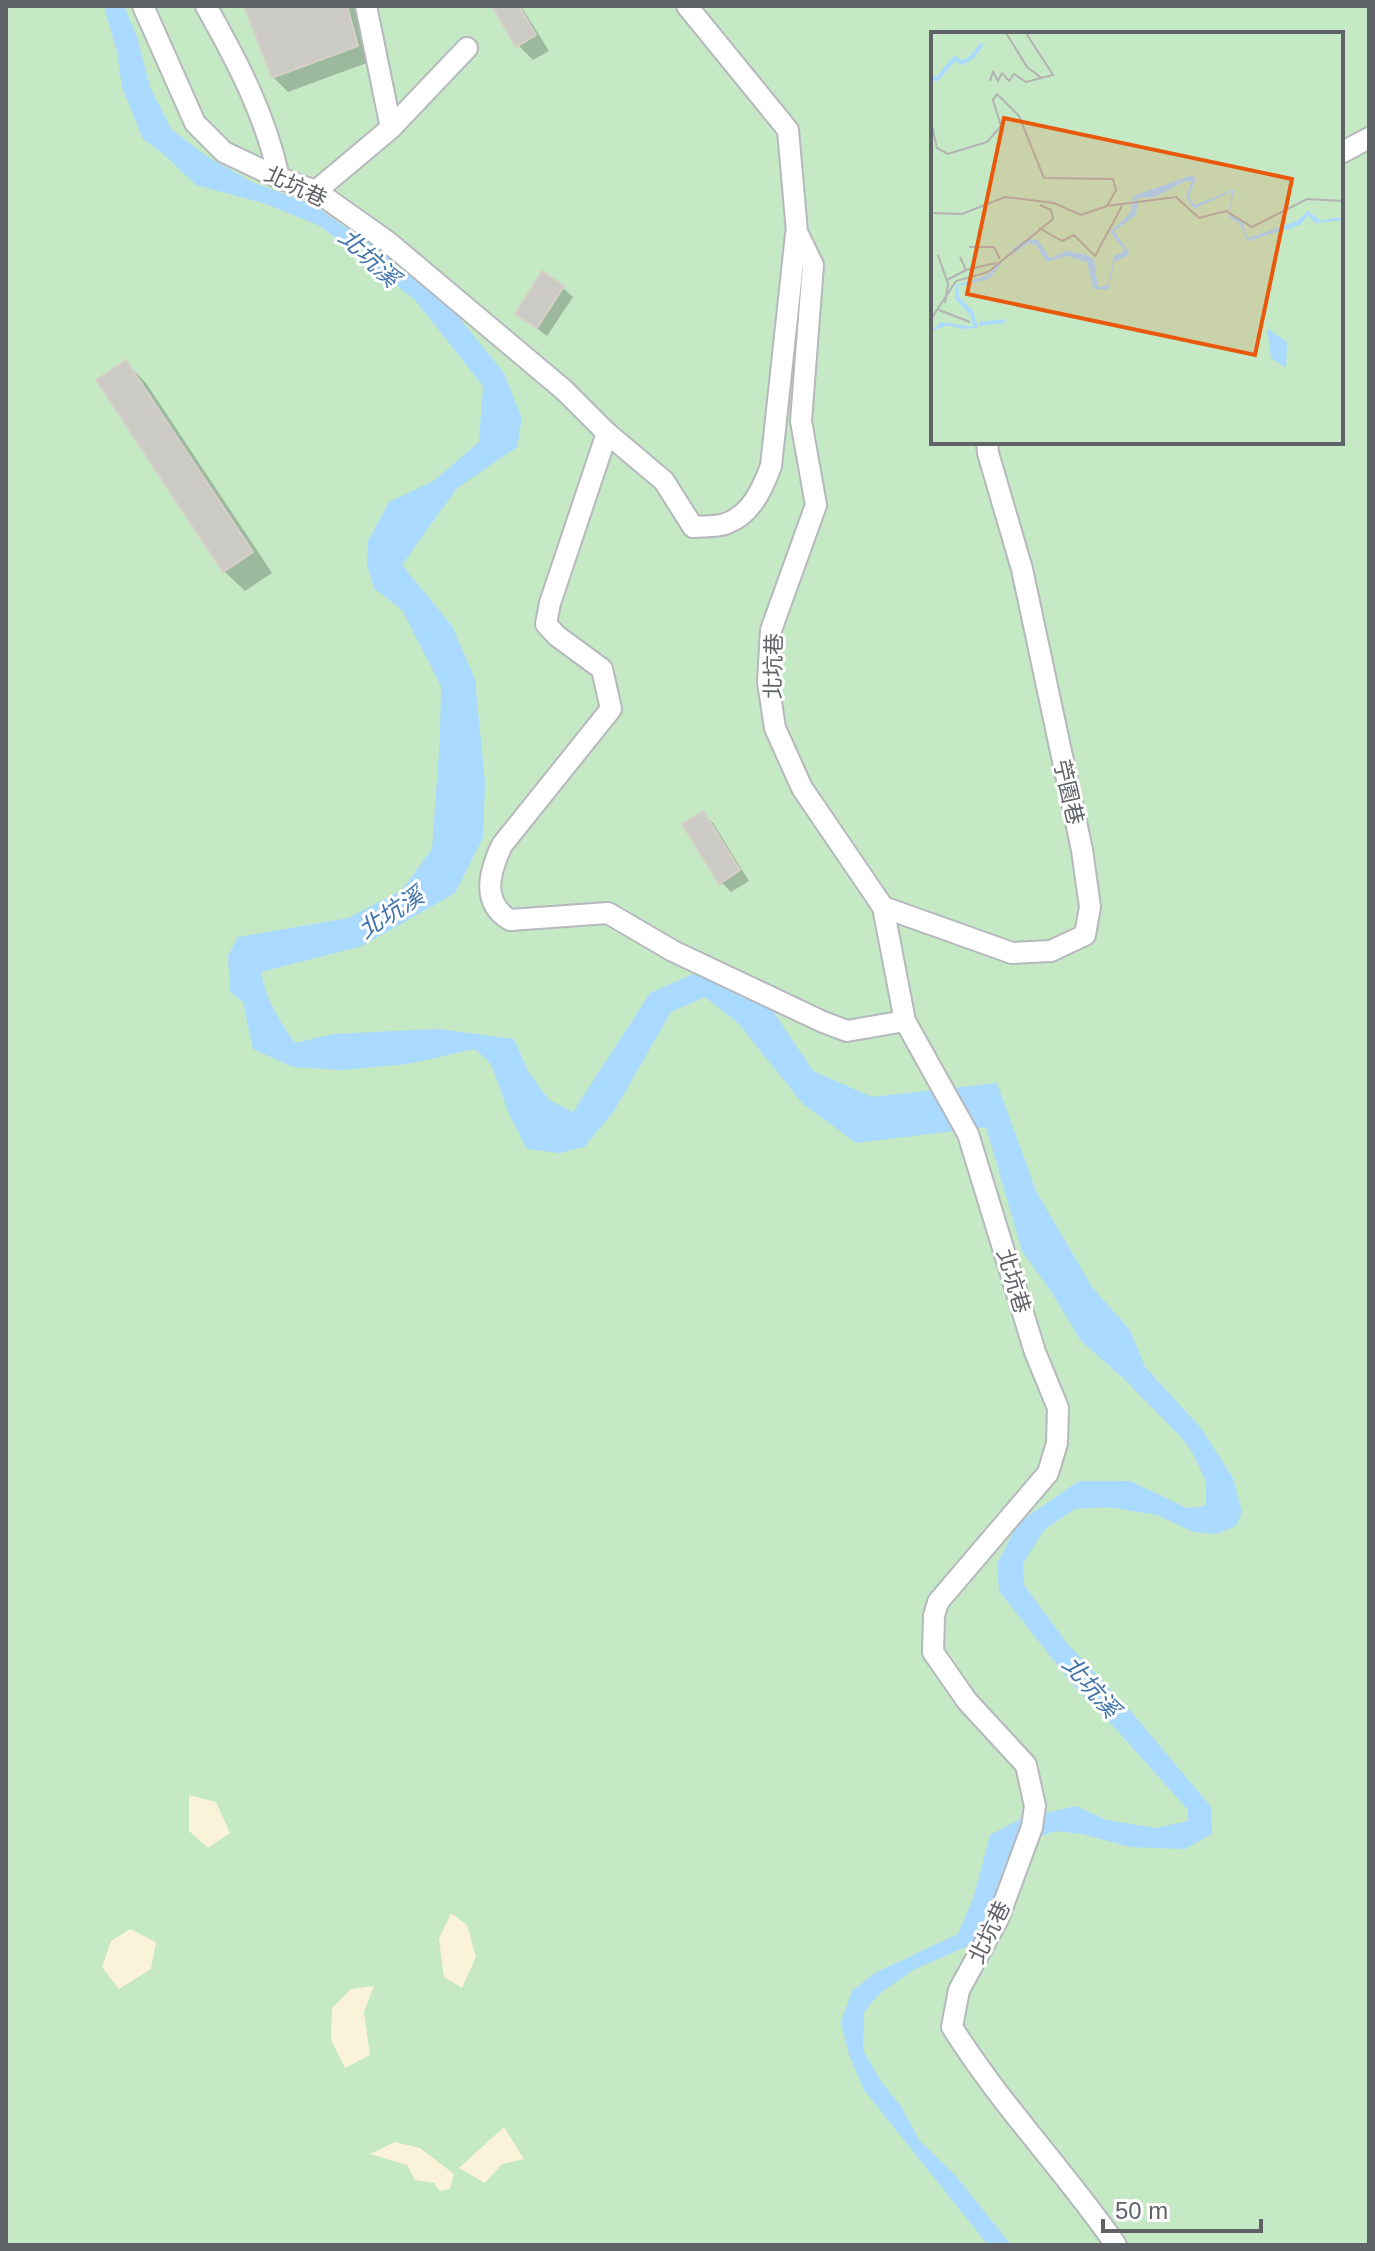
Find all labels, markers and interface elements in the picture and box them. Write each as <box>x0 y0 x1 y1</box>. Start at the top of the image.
inset map <box>931 32 1343 444</box>
street label: 北坑巷 <box>261 161 331 212</box>
water label: 北坑溪 <box>334 223 407 294</box>
street label: 北坑巷 <box>760 633 787 699</box>
street label: 苧園巷 <box>1049 757 1088 827</box>
water label: 北坑溪 <box>353 880 431 944</box>
street label: 北坑巷 <box>992 1246 1035 1316</box>
water label: 北坑溪 <box>1058 1651 1127 1725</box>
street label: 北坑巷 <box>964 1897 1015 1967</box>
scale bar <box>1103 2183 1261 2233</box>
text: 50 m <box>1115 2197 1168 2224</box>

